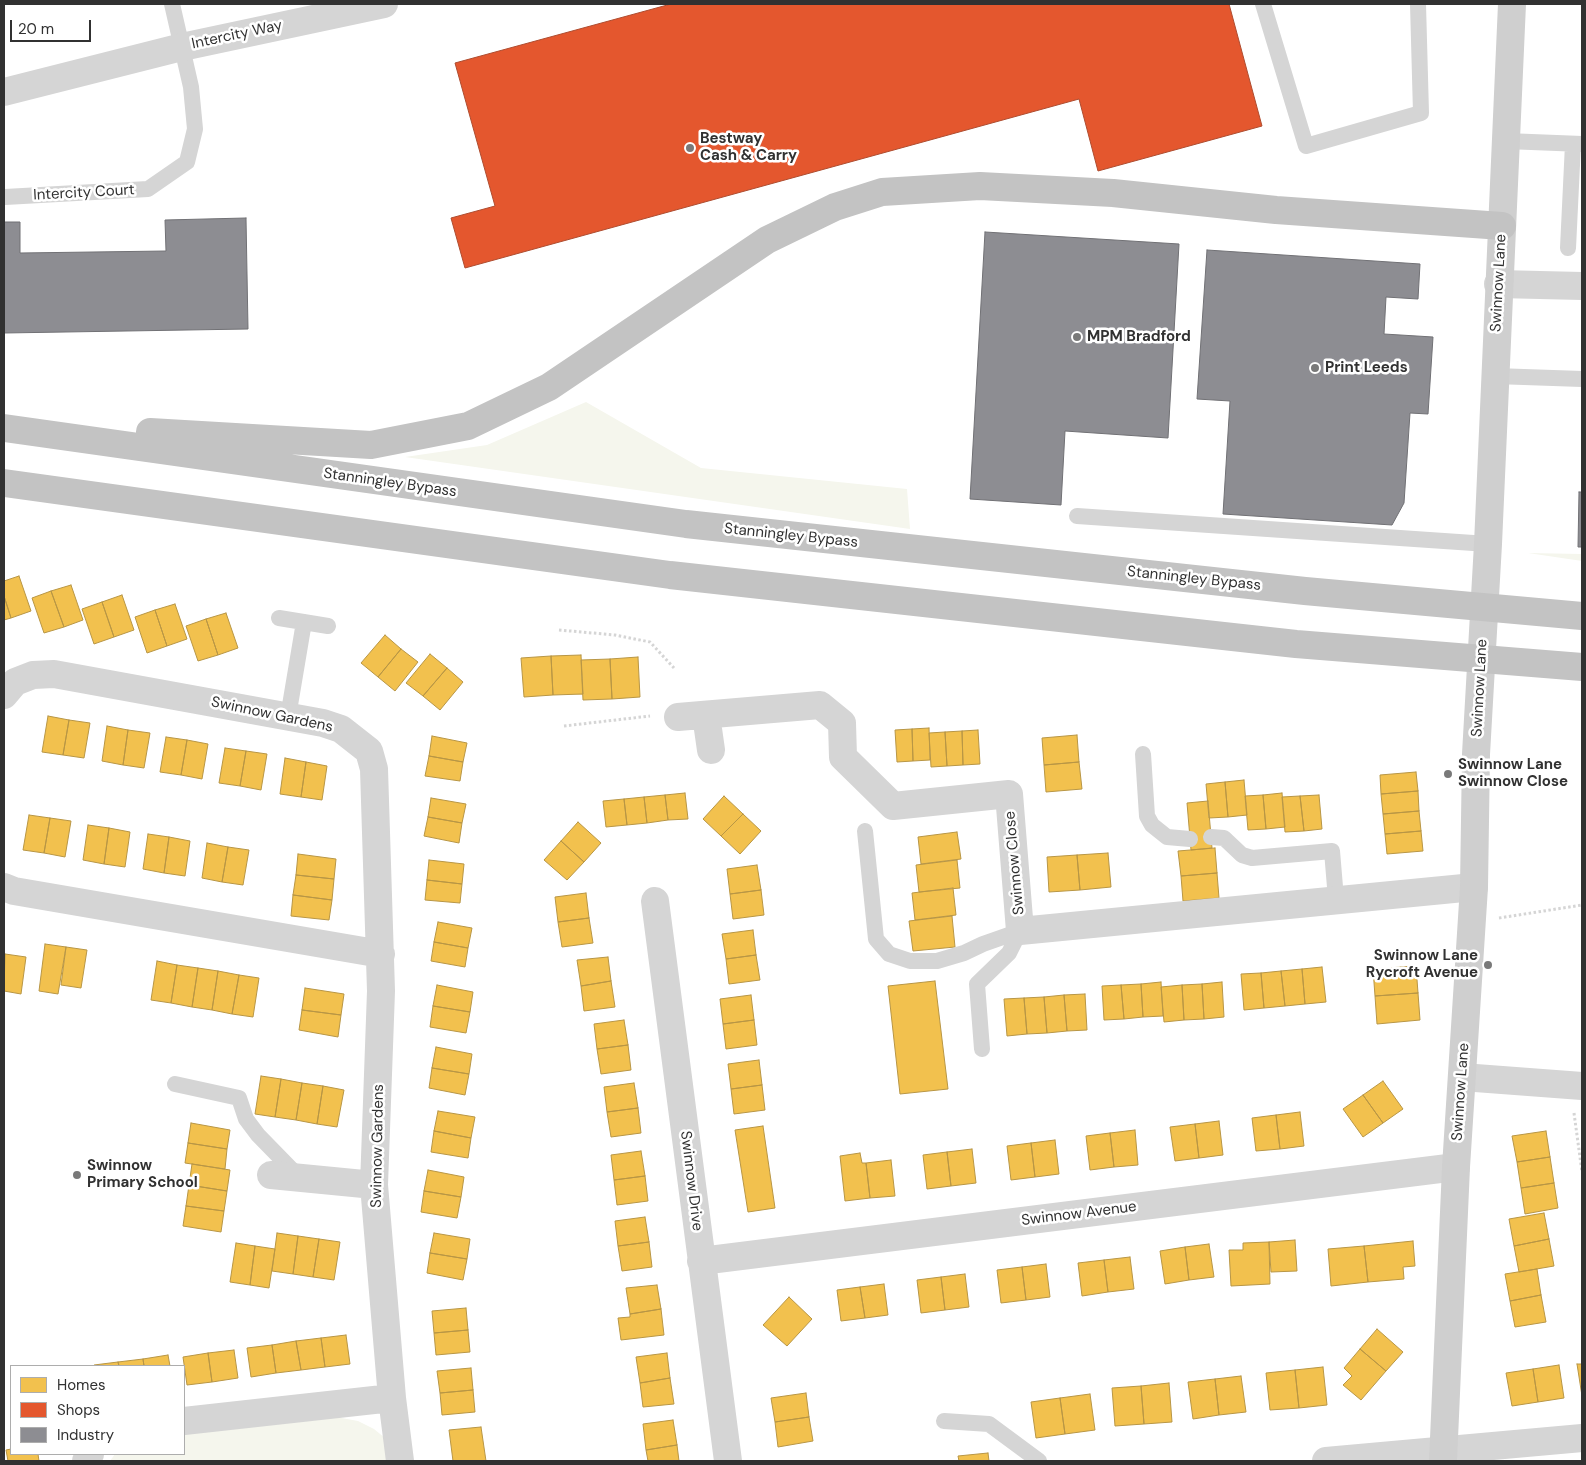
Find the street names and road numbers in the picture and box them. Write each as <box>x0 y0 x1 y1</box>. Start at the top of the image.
street label: Intercity Way <box>190 17 284 53</box>
street label: Intercity Court <box>33 181 135 205</box>
street label: Swinnow Lane <box>1487 233 1511 333</box>
street label: Stanningley Bypass <box>322 465 458 501</box>
street label: Stanningley Bypass <box>723 520 859 552</box>
street label: Stanningley Bypass <box>1126 563 1262 595</box>
street label: Swinnow Lane <box>1468 638 1492 738</box>
street label: Swinnow Gardens <box>210 693 334 737</box>
street label: Swinnow Close <box>1001 810 1029 916</box>
street label: Swinnow Lane <box>1449 1042 1473 1142</box>
street label: Swinnow Gardens <box>368 1084 388 1208</box>
street label: Swinnow Drive <box>676 1130 706 1232</box>
street label: Swinnow Avenue <box>1020 1198 1138 1230</box>

